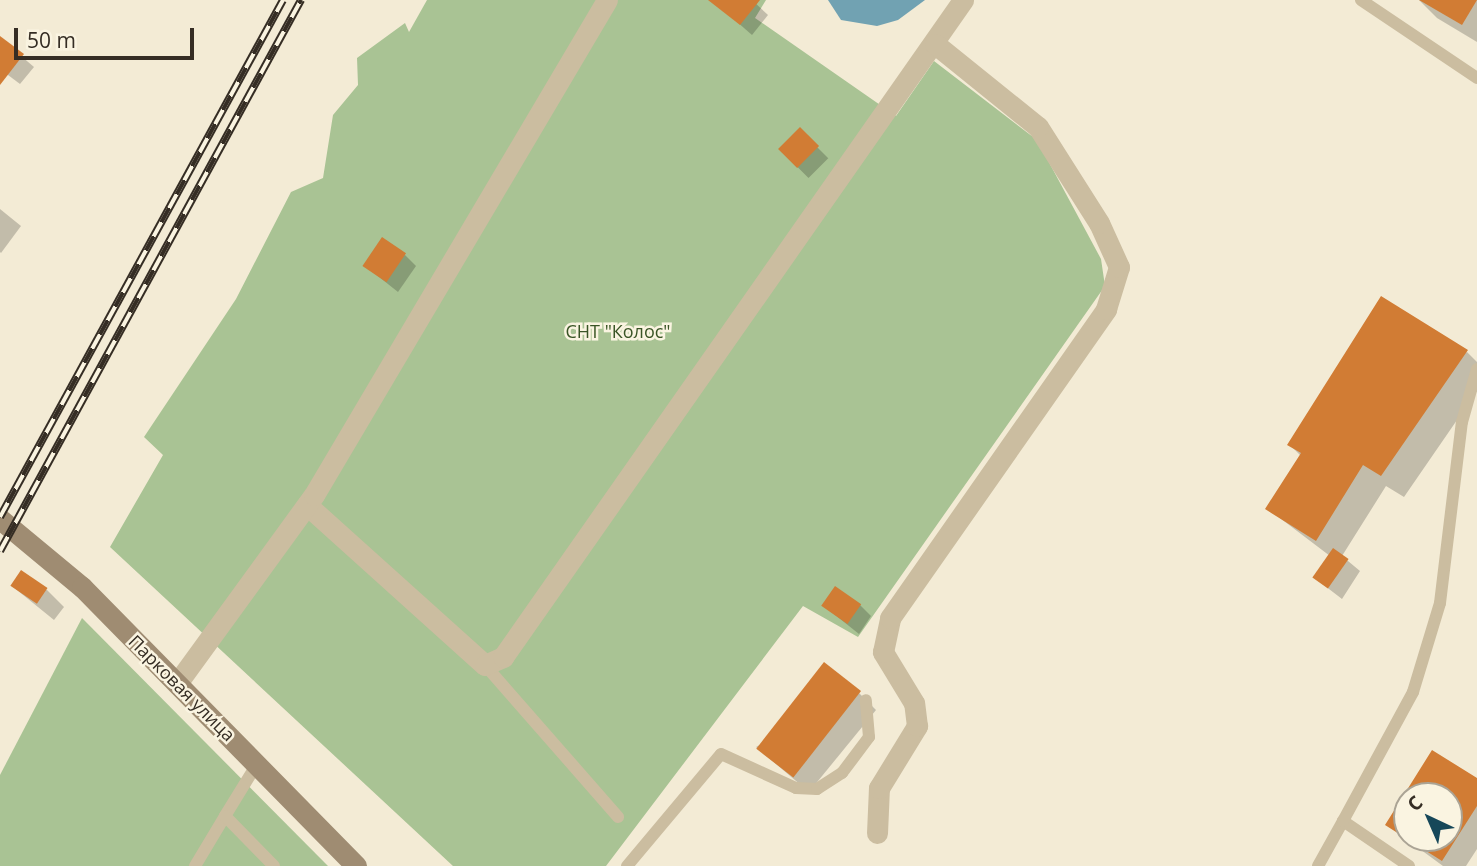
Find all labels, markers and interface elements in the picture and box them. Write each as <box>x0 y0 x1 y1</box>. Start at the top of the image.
scale bar <box>18 14 198 58</box>
text: 50 m <box>27 26 76 54</box>
park label: СНТ "Колос" <box>565 320 671 342</box>
street label: Парковая улица <box>124 630 240 746</box>
north arrow <box>1393 782 1463 852</box>
text: С <box>1401 790 1428 817</box>

